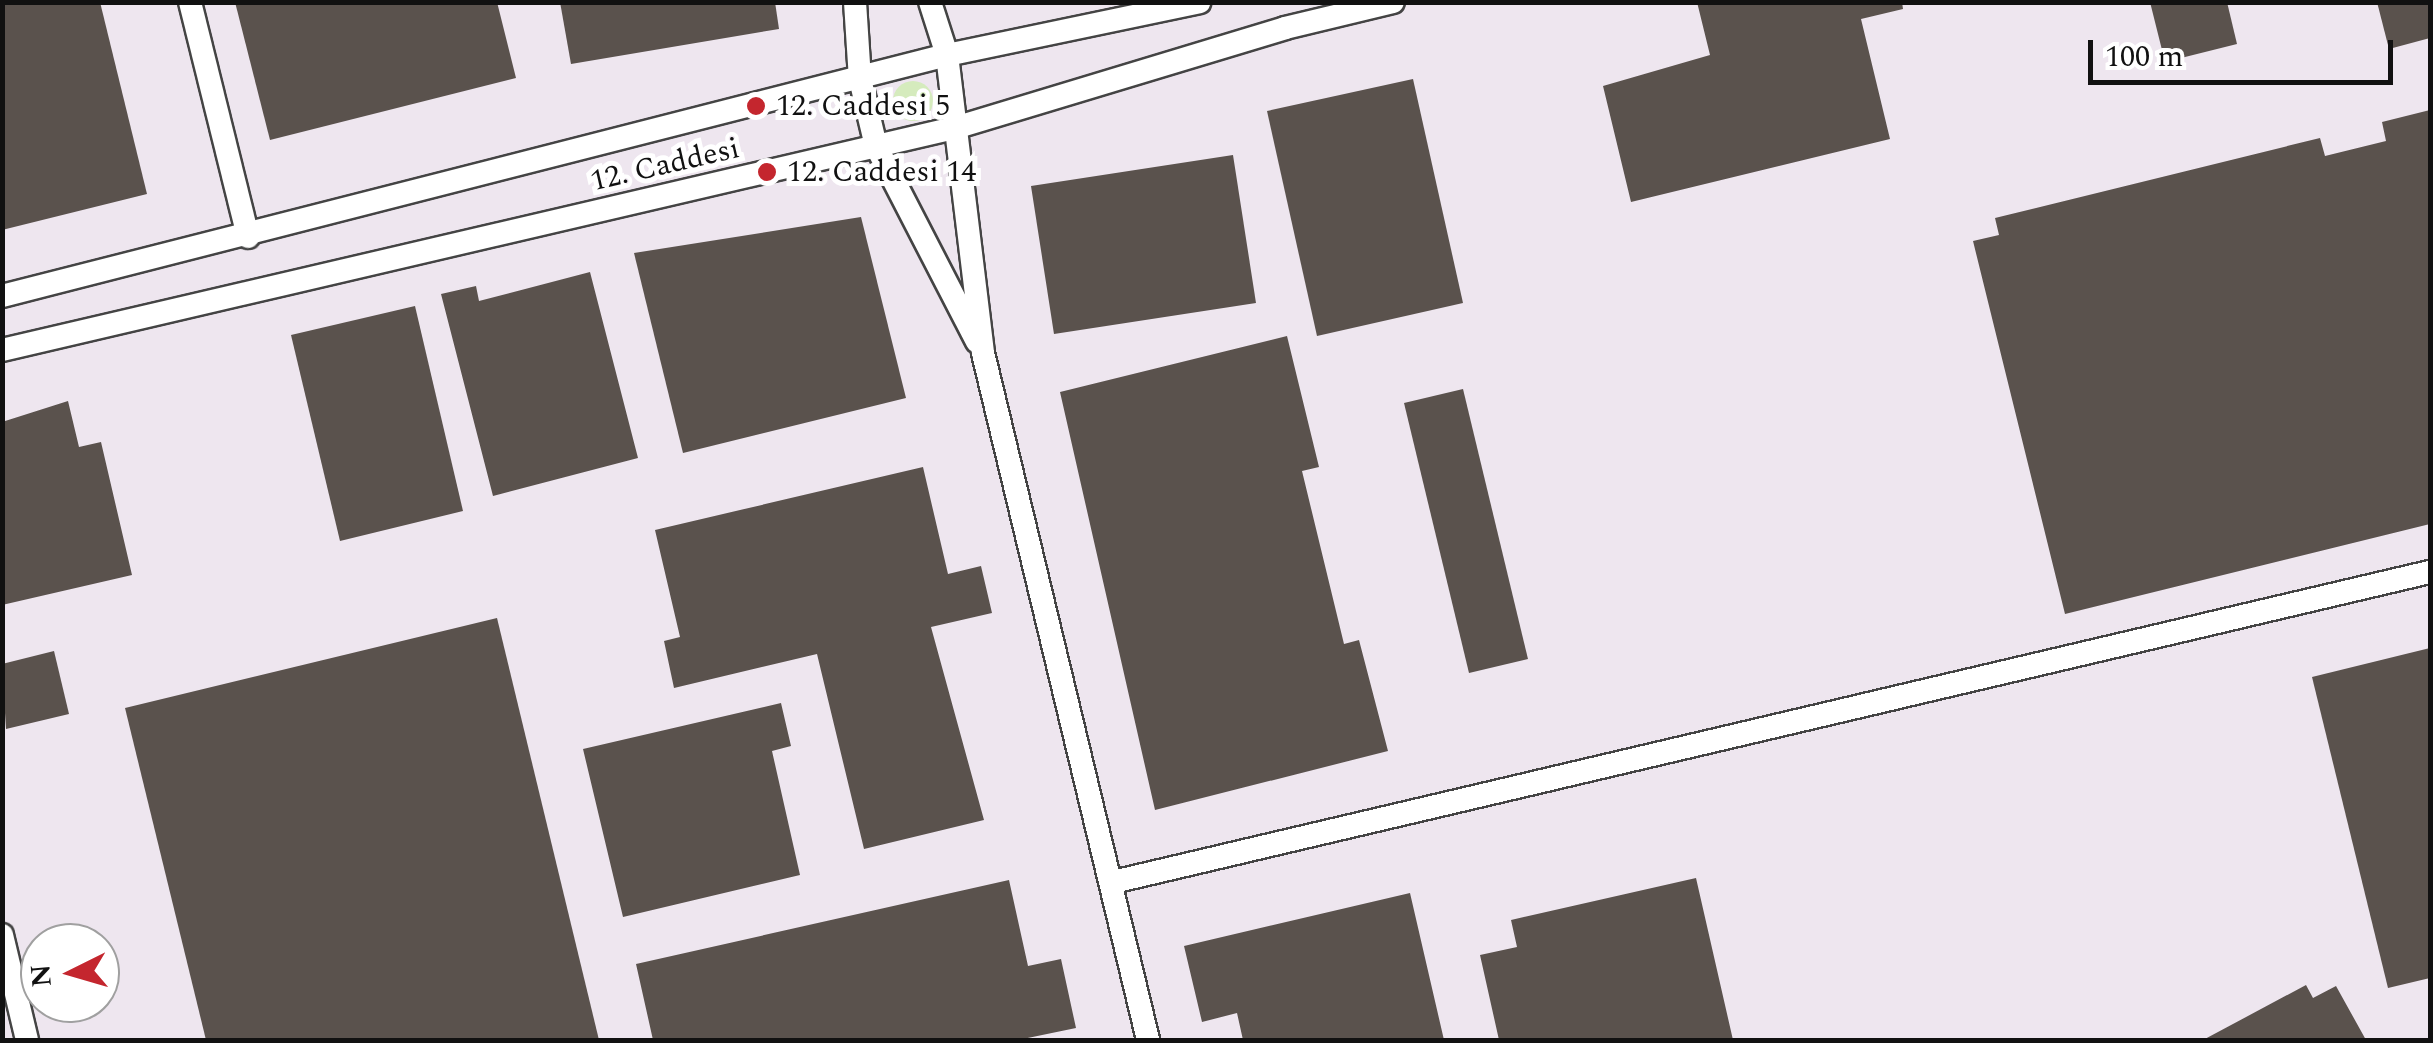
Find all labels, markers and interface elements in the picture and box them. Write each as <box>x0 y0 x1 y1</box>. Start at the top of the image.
scale bar <box>2093 20 2398 82</box>
text: 100 m <box>2105 34 2183 80</box>
place label: 12. Caddesi 5 <box>776 88 950 124</box>
marker: 12. Caddesi 5 <box>745 95 767 117</box>
street label: 12. Caddesi <box>587 130 743 200</box>
place label: 12. Caddesi 14 <box>787 154 976 190</box>
marker: 12. Caddesi 14 <box>756 161 778 183</box>
north arrow <box>20 923 120 1023</box>
text: N <box>19 962 64 989</box>

